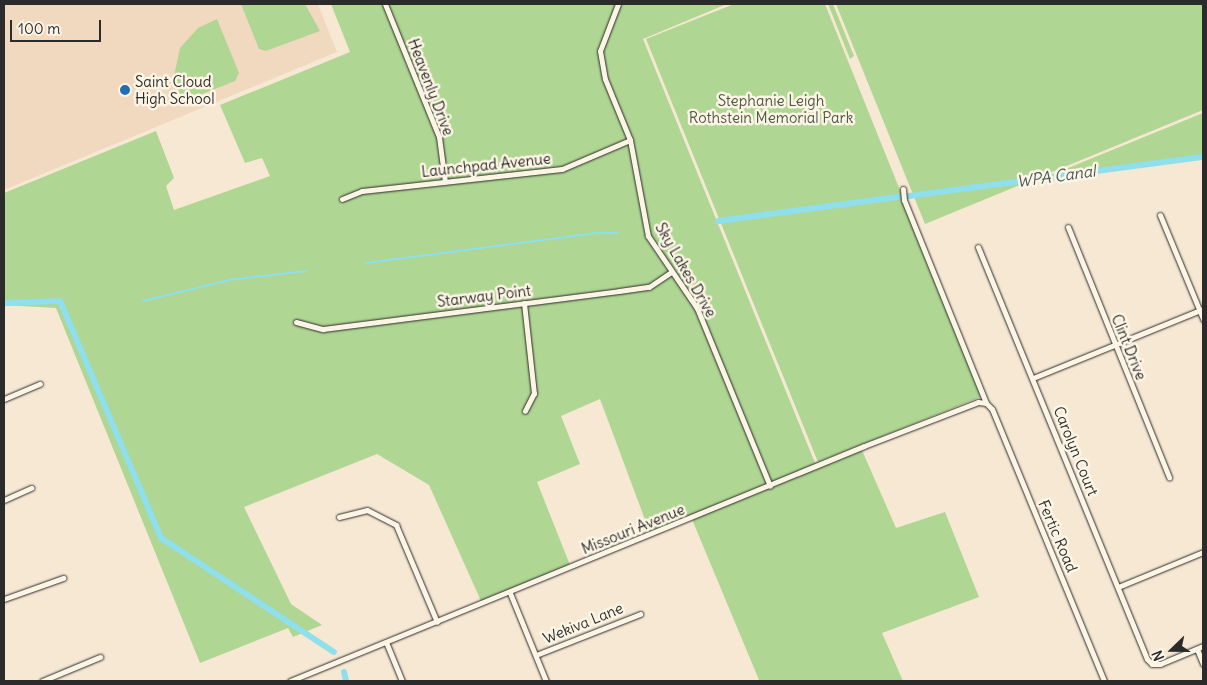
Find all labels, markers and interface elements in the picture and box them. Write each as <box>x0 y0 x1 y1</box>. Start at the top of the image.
scale bar <box>12 10 104 42</box>
text: 100 m <box>18 19 60 38</box>
street label: Heavenly Drive <box>404 36 458 138</box>
place label: Saint Cloud High School <box>135 72 215 107</box>
marker: Saint Cloud High School <box>119 84 131 96</box>
park label: Stephanie Leigh Rothstein Memorial Park <box>689 91 853 126</box>
street label: Launchpad Avenue <box>420 149 552 181</box>
water label: WPA Canal <box>1015 161 1097 191</box>
street label: Sky Lakes Drive <box>652 220 720 320</box>
street label: Starway Point <box>436 281 532 311</box>
street label: Clint Drive <box>1108 312 1150 382</box>
street label: Carolyn Court <box>1050 404 1102 498</box>
street label: Fertic Road <box>1035 497 1081 575</box>
street label: Missouri Avenue <box>579 500 687 558</box>
street label: Wekiva Lane <box>540 599 626 647</box>
north arrow <box>1147 625 1197 675</box>
text: N <box>1148 648 1168 663</box>

